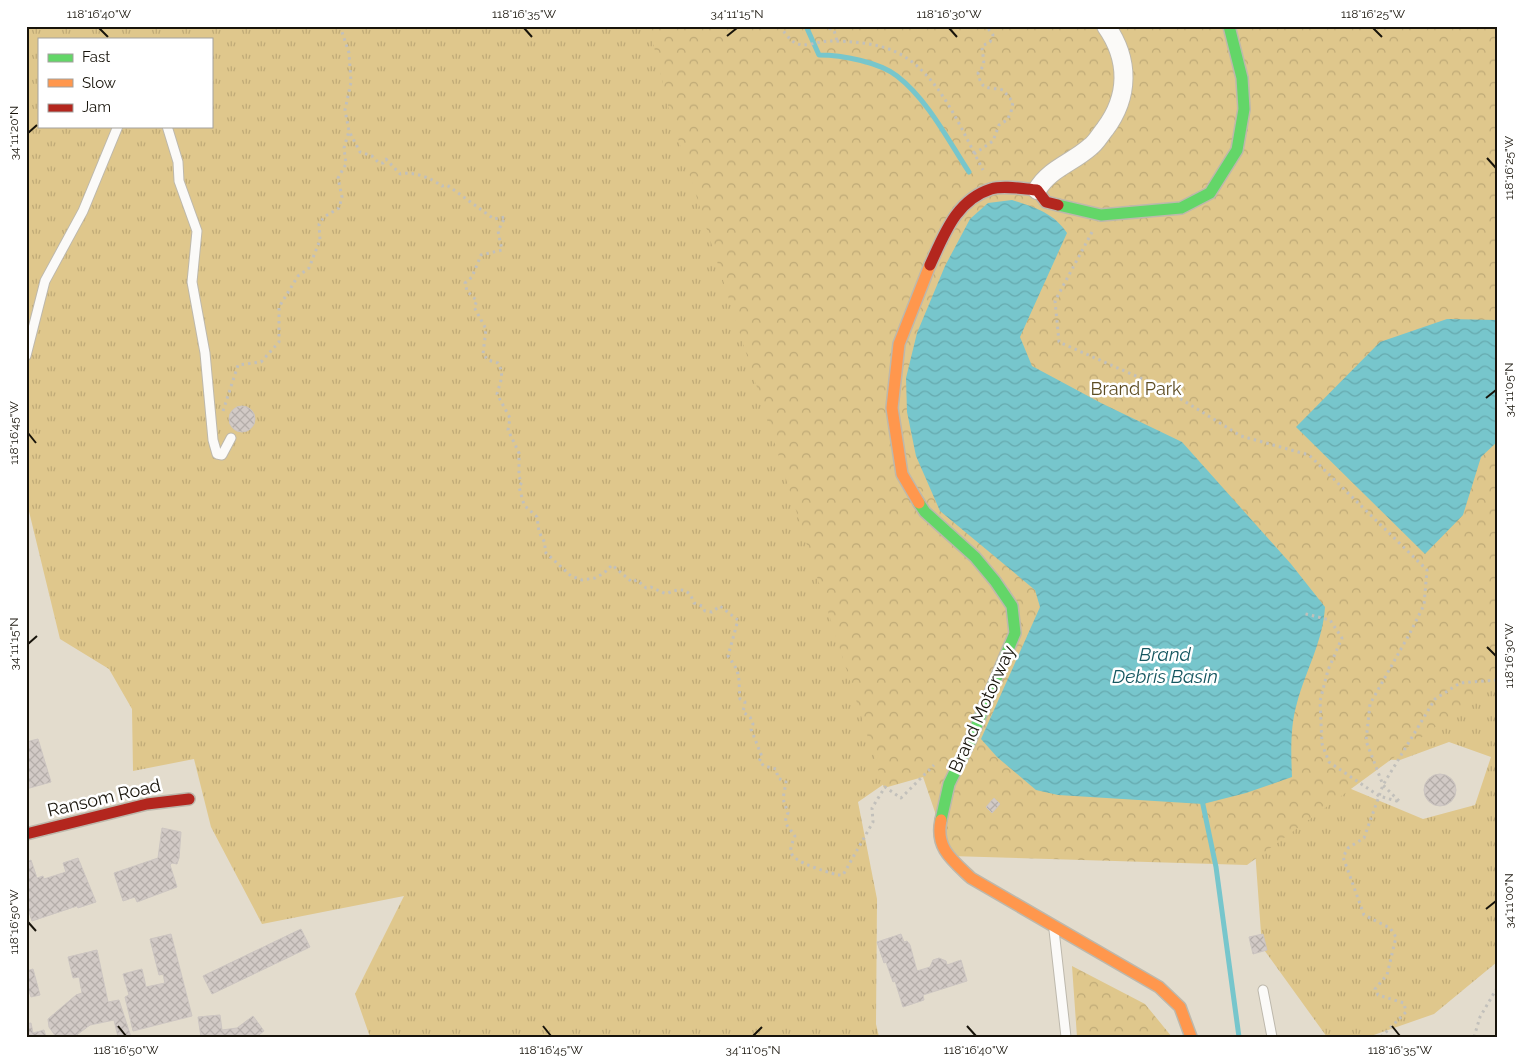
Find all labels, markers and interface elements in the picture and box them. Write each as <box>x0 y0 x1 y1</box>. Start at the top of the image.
text: 118°16'40"W <box>67 7 132 21</box>
text: 118°16'35"W <box>492 7 557 21</box>
text: 34°11'15"N <box>711 7 763 21</box>
text: 118°16'30"W <box>917 7 982 21</box>
text: 118°16'25"W <box>1341 7 1405 21</box>
legend <box>38 38 212 128</box>
text: Fast <box>82 48 110 66</box>
text: Slow <box>82 74 116 92</box>
text: Jam <box>82 98 111 116</box>
text: 34°11'20"N <box>7 106 21 160</box>
text: 118°16'25"W <box>1502 136 1516 200</box>
text: 34°11'05"N <box>1502 363 1516 417</box>
park label: Brand Park <box>1090 378 1182 399</box>
text: 118°16'45"W <box>7 401 21 465</box>
text: 34°11'15"N <box>7 618 21 670</box>
text: 118°16'30"W <box>1502 623 1516 688</box>
street label: Brand Motorway <box>944 642 1019 776</box>
water label: Brand Debris Basin <box>1112 643 1218 687</box>
street label: Ransom Road <box>45 774 163 821</box>
text: 34°11'00"N <box>1502 873 1516 929</box>
text: 118°16'50"W <box>7 889 21 954</box>
text: 118°16'50"W <box>94 1043 159 1057</box>
text: 118°16'45"W <box>519 1043 583 1057</box>
text: 34°11'05"N <box>726 1043 780 1057</box>
text: 118°16'40"W <box>944 1043 1009 1057</box>
text: 118°16'35"W <box>1368 1043 1433 1057</box>

